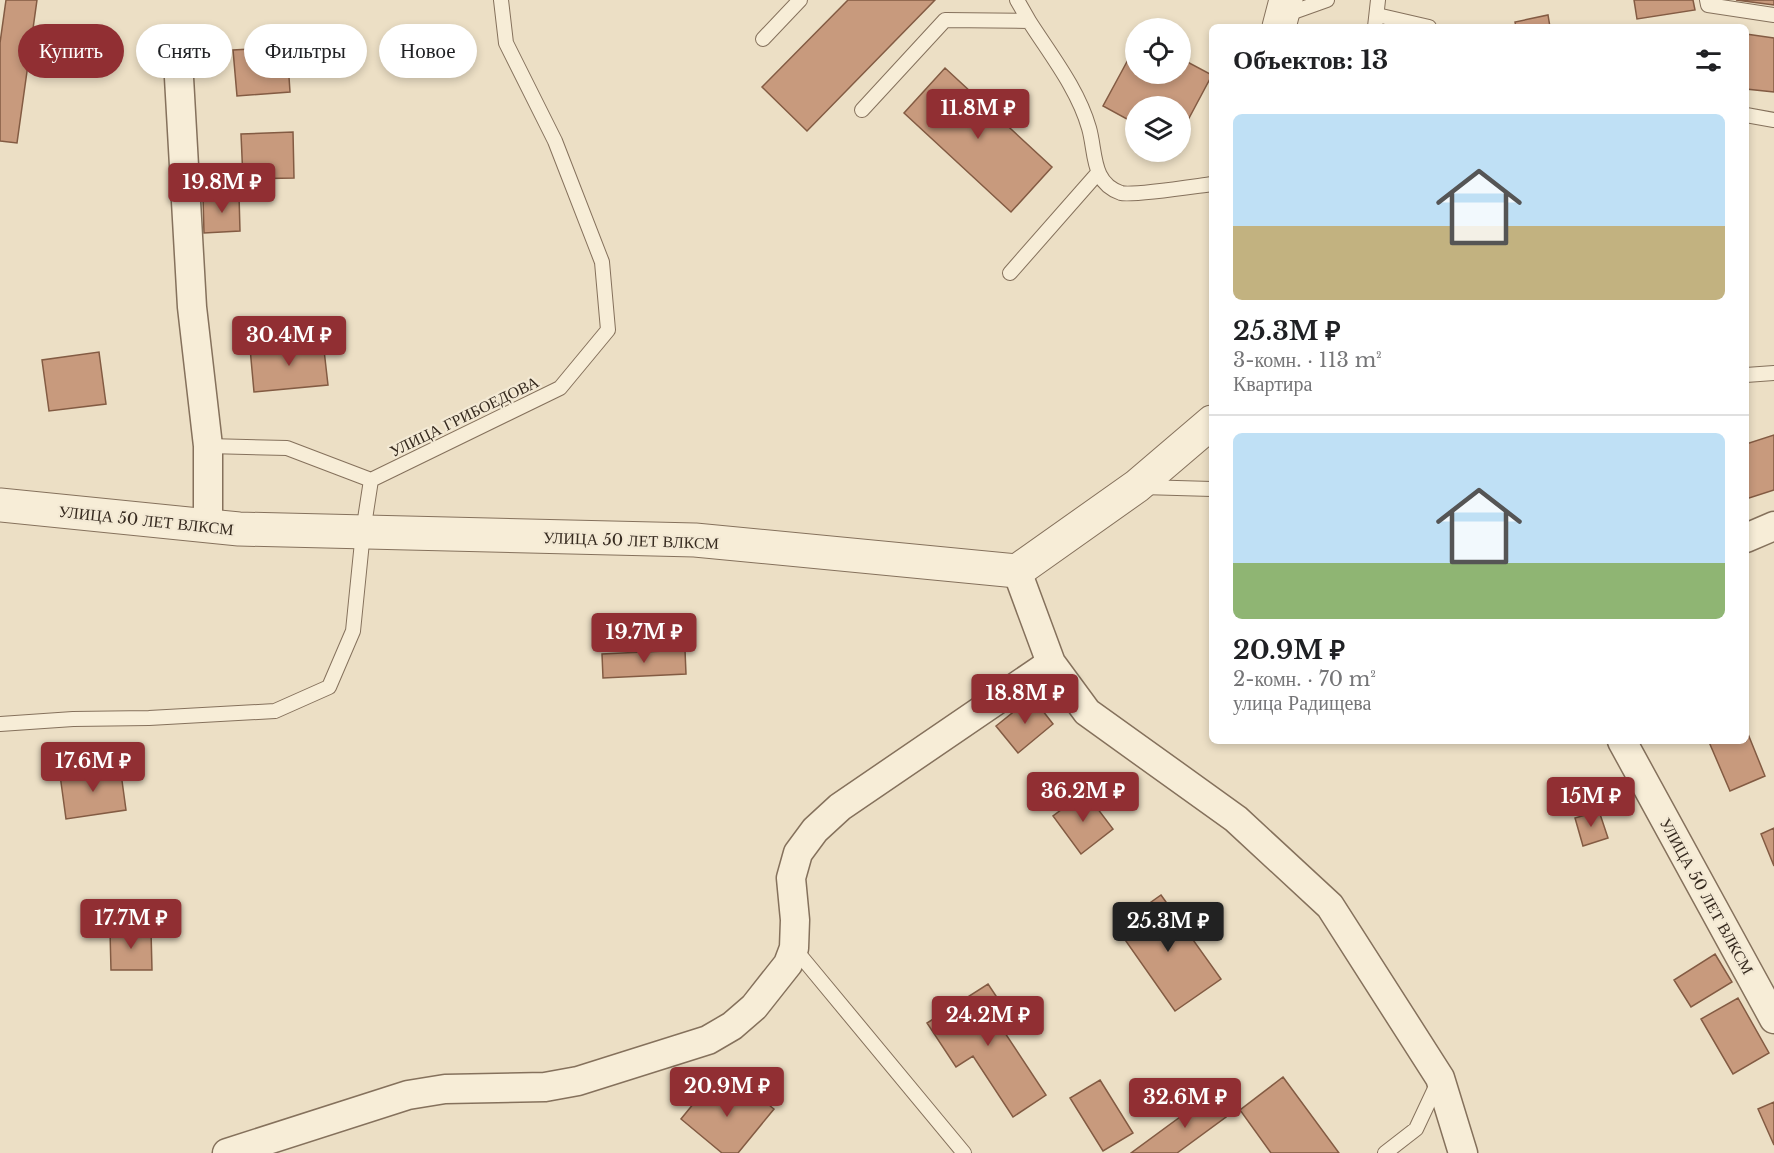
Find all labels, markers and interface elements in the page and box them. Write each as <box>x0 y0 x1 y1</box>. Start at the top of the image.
map controls <box>1125 18 1191 162</box>
button: locate <box>1125 18 1191 84</box>
chip: Купить <box>18 24 124 78</box>
chip: Снять <box>136 24 232 78</box>
chip: Фильтры <box>244 24 367 78</box>
chip: Новое <box>379 24 477 78</box>
text: Объектов: 13 <box>1233 44 1388 76</box>
icon: filters <box>1692 44 1725 77</box>
pin: 11.8M ₽ <box>923 89 1033 140</box>
text: 11.8M ₽ <box>940 96 1016 120</box>
button: layers <box>1125 96 1191 162</box>
icon: home <box>1425 153 1533 261</box>
pin: 19.8M ₽ <box>167 163 277 214</box>
text: 19.8M ₽ <box>182 170 262 194</box>
text: 25.3M ₽ <box>1233 315 1341 347</box>
pin: 30.4M ₽ <box>234 316 344 367</box>
text: 30.4M ₽ <box>246 323 332 347</box>
text: 3-комн. · 113 m² <box>1233 348 1382 372</box>
street label: УЛИЦА ГРИБОЕДОВА <box>386 371 542 461</box>
text: Квартира <box>1233 372 1312 396</box>
icon: home <box>1425 472 1533 580</box>
street label: УЛИЦА 50 ЛЕТ ВЛКСМ <box>58 501 234 539</box>
street label: УЛИЦА 50 ЛЕТ ВЛКСМ <box>543 527 719 553</box>
pin: 19.7M ₽ <box>589 613 699 664</box>
text: 19.7M ₽ <box>605 620 683 644</box>
text: 20.9M ₽ <box>1233 634 1345 666</box>
text: 2-комн. · 70 m² <box>1233 667 1376 691</box>
pin: 18.8M ₽ <box>970 674 1080 725</box>
text: 18.8M ₽ <box>985 681 1065 705</box>
text: улица Радищева <box>1233 691 1371 715</box>
pin: 17.6M ₽ <box>38 742 148 793</box>
text: 17.6M ₽ <box>55 749 131 773</box>
pin: 36.2M ₽ <box>1028 772 1138 823</box>
pin: 15M ₽ <box>1549 777 1633 828</box>
text: 36.2M ₽ <box>1041 779 1125 803</box>
text: 15M ₽ <box>1561 784 1621 808</box>
street label: УЛИЦА 50 ЛЕТ ВЛКСМ <box>1656 814 1758 978</box>
pin: 17.7M ₽ <box>76 899 186 950</box>
pin: 25.3M ₽ <box>1113 902 1223 953</box>
text: 17.7M ₽ <box>94 906 168 930</box>
text: 25.3M ₽ <box>1127 909 1209 933</box>
pin: 24.2M ₽ <box>933 996 1043 1047</box>
text: 24.2M ₽ <box>946 1003 1030 1027</box>
pin: 20.9M ₽ <box>672 1067 782 1118</box>
text: 20.9M ₽ <box>684 1074 770 1098</box>
pin: 32.6M ₽ <box>1130 1078 1240 1129</box>
text: 32.6M ₽ <box>1143 1085 1227 1109</box>

